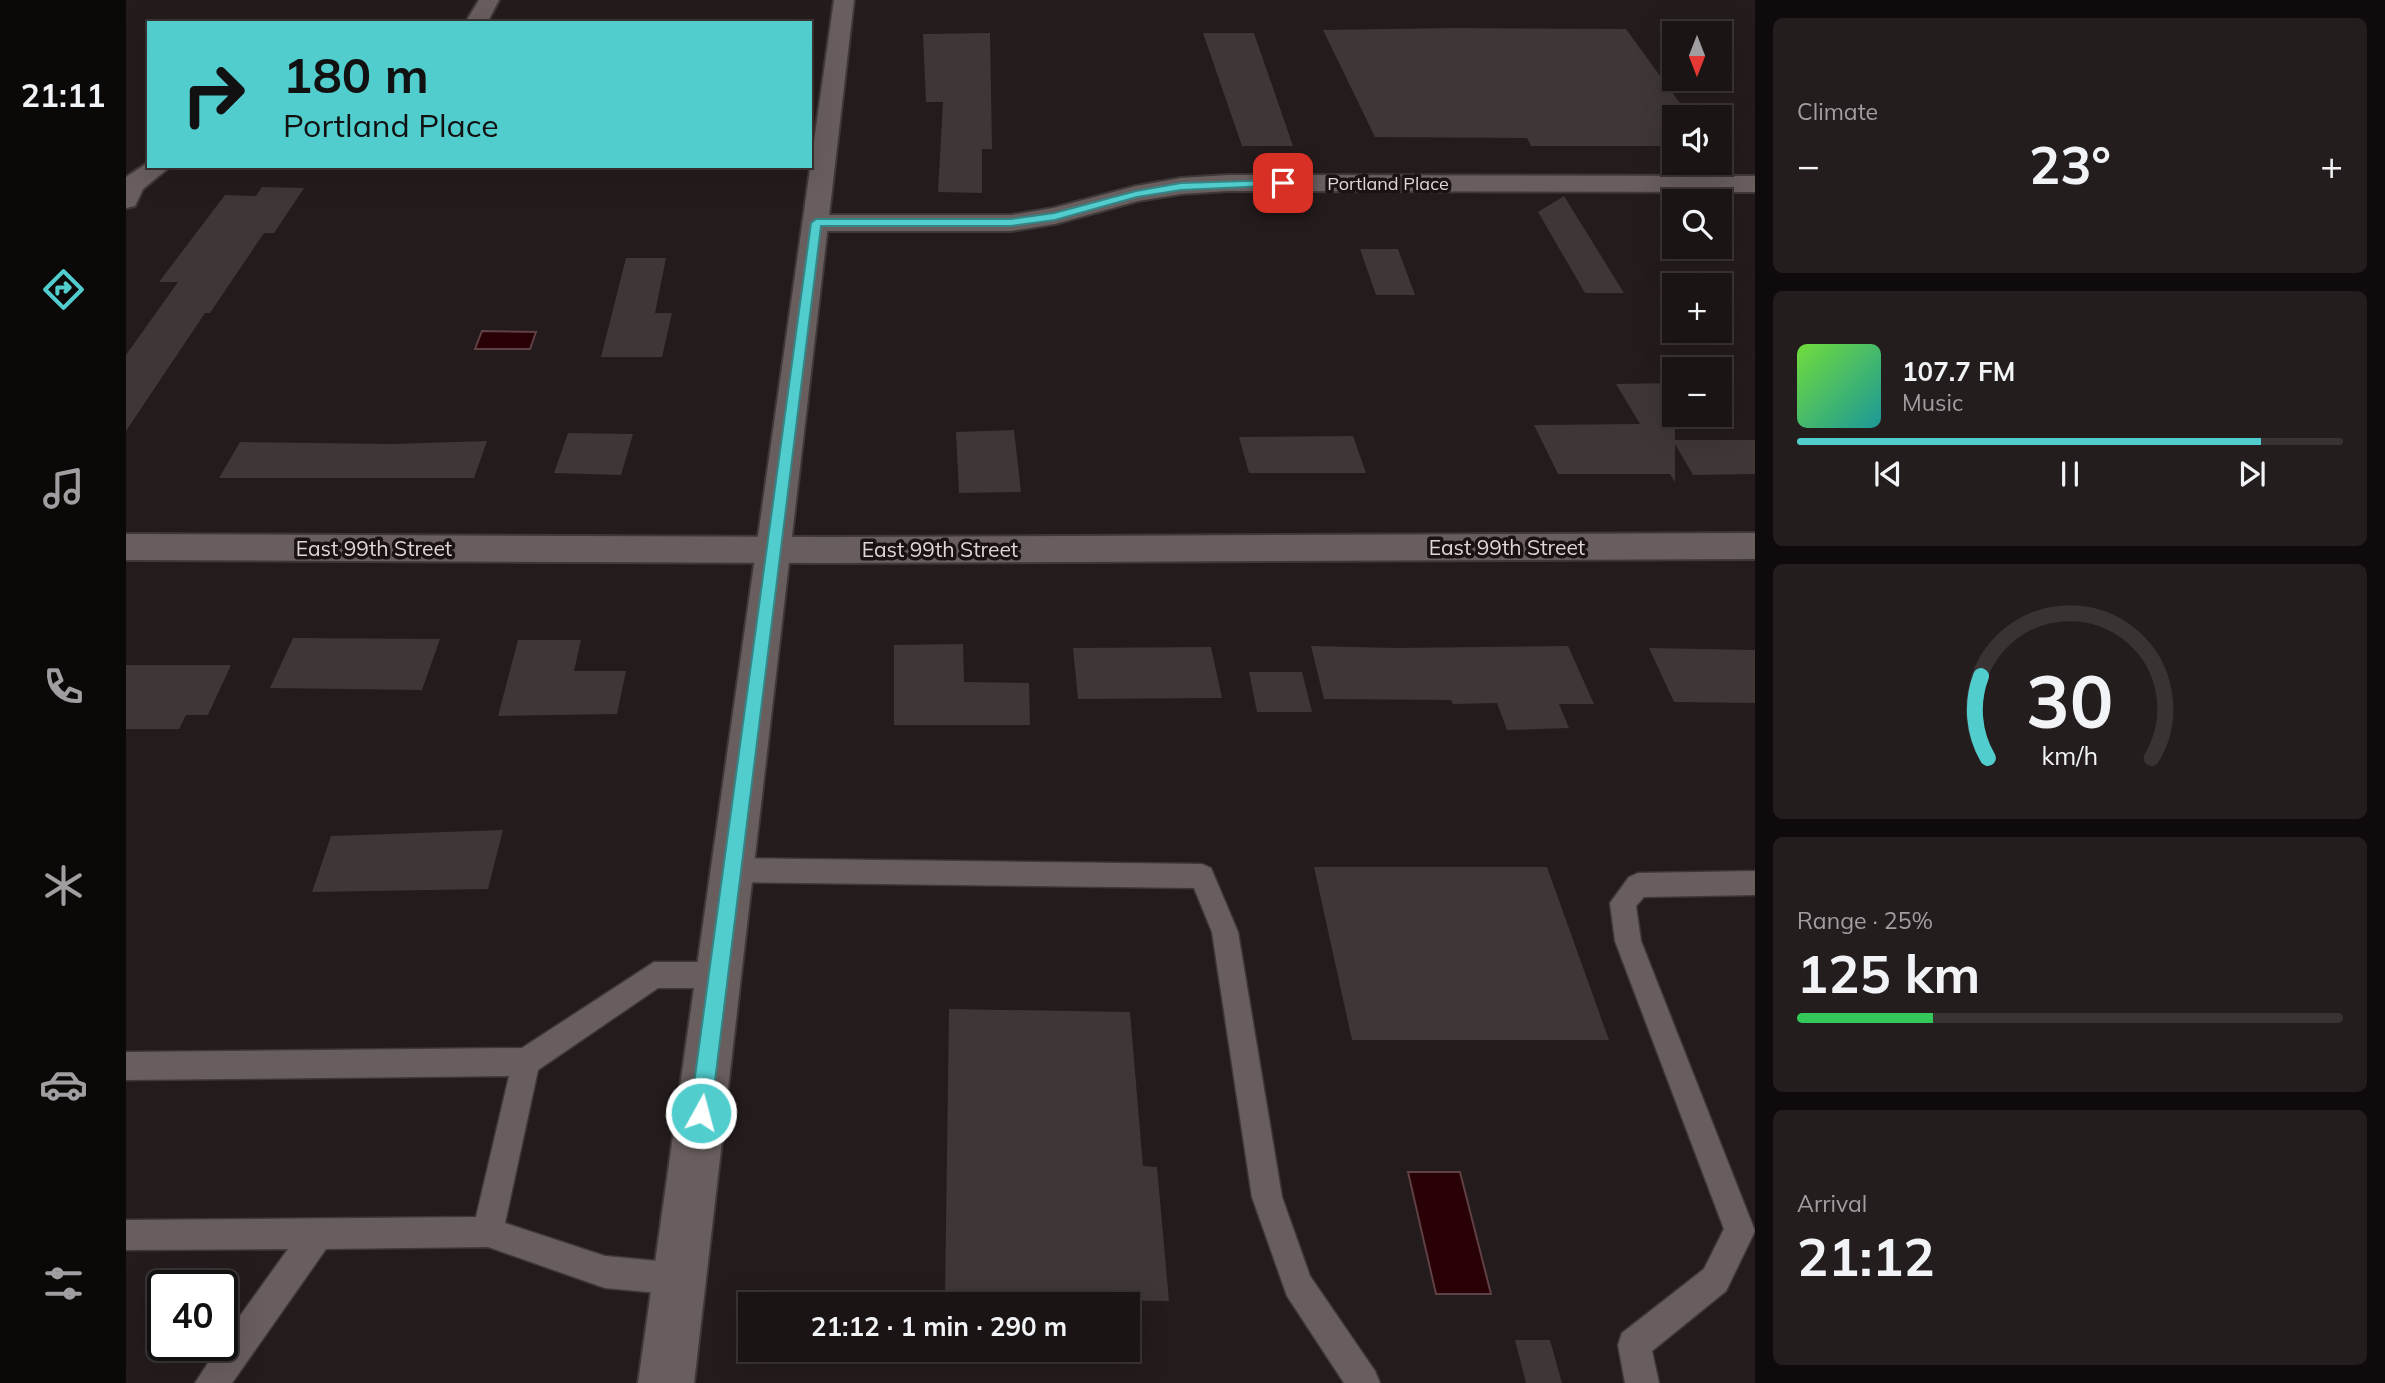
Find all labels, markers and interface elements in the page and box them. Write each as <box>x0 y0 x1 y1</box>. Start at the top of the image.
north arrow <box>1662 21 1732 91</box>
map controls <box>1662 21 1732 427</box>
text: 180 m <box>283 44 429 105</box>
icon: right <box>168 49 259 140</box>
text: 21:11 <box>21 75 105 115</box>
text: Climate <box>1797 97 1878 126</box>
text: Portland Place <box>283 105 499 145</box>
button: sound <box>1662 105 1732 175</box>
text: 23° <box>2029 132 2111 197</box>
text: − <box>1797 141 1820 189</box>
text: + <box>2320 141 2343 189</box>
pin <box>1253 153 1313 213</box>
icon: arrive <box>1264 164 1302 202</box>
street label: Portland Place <box>1327 172 1449 195</box>
button: search <box>1662 189 1732 259</box>
icon: directions <box>39 265 88 314</box>
button: + <box>1662 273 1732 343</box>
text: 107.7 FM <box>1902 355 2015 388</box>
button: − <box>1662 357 1732 427</box>
text: Music <box>1902 388 1963 417</box>
icon: previous <box>1869 455 1907 493</box>
icon: pause <box>2051 455 2089 493</box>
icon: next <box>2233 455 2271 493</box>
icon: music <box>39 464 88 513</box>
street label: East 99th Street <box>1429 534 1585 560</box>
street label: East 99th Street <box>296 535 452 561</box>
street label: East 99th Street <box>862 536 1018 562</box>
text: 30 <box>2026 655 2114 746</box>
icon: phone <box>39 662 88 711</box>
text: km/h <box>2042 739 2098 770</box>
icon: climate <box>39 861 88 910</box>
text: Range · 25% <box>1797 906 1933 935</box>
text: 125 km <box>1797 941 1980 1006</box>
icon: car <box>39 1060 88 1109</box>
position arrow <box>664 1076 738 1150</box>
text: Arrival <box>1797 1189 1867 1218</box>
text: 21:12 <box>1797 1224 1935 1289</box>
icon: filters <box>39 1259 88 1308</box>
speed limit sign: 40 <box>147 1270 238 1361</box>
text: 21:12 · 1 min · 290 m <box>811 1310 1067 1343</box>

